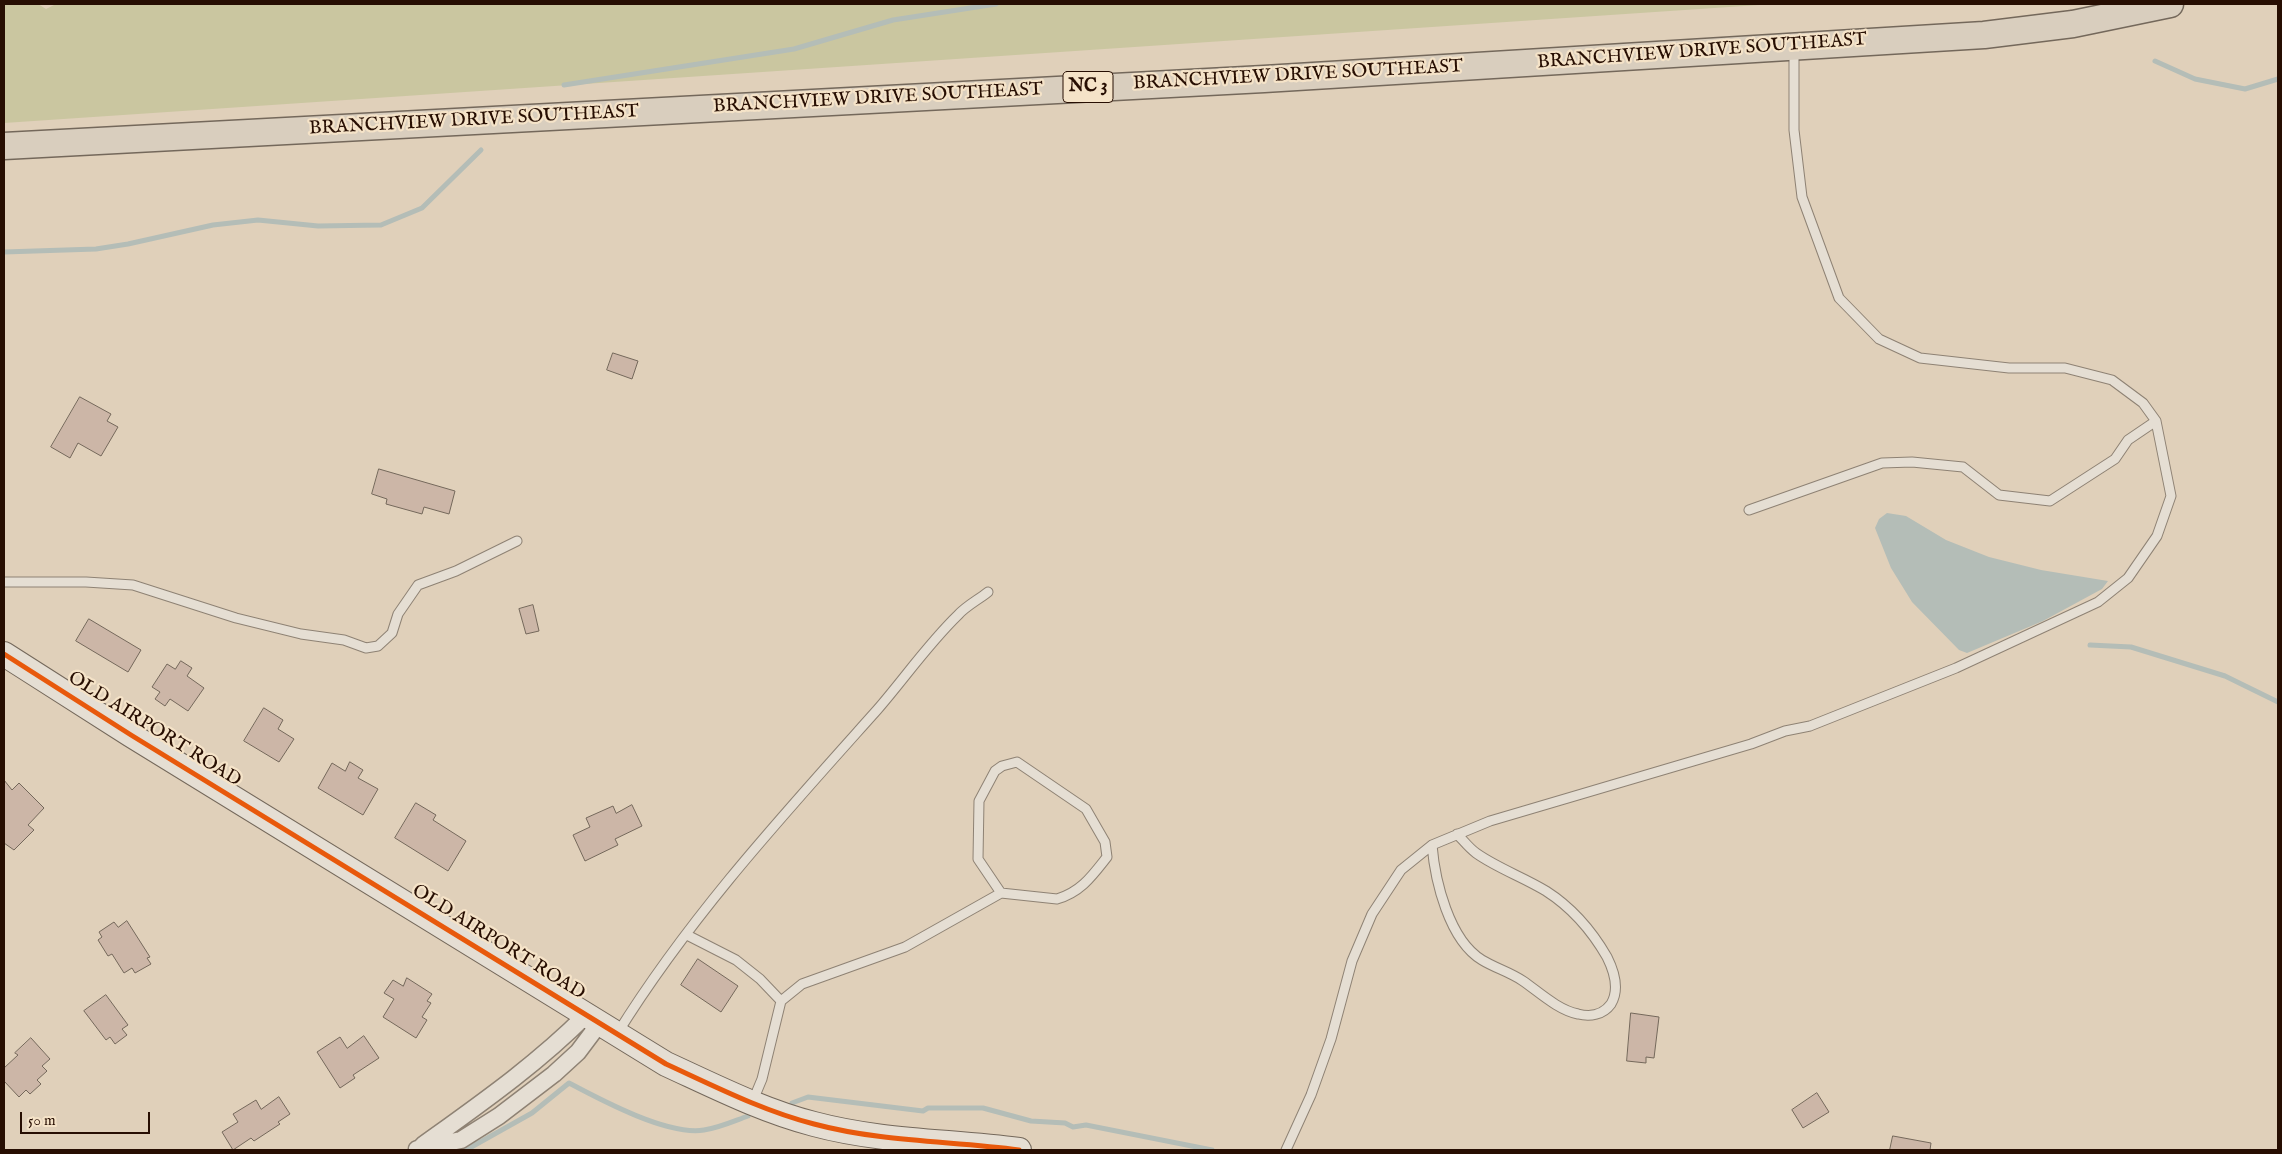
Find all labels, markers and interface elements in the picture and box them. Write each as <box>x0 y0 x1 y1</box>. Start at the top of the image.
street label: BRANCHVIEW DRIVE SOUTHEAST <box>1537 29 1867 75</box>
street label: BRANCHVIEW DRIVE SOUTHEAST <box>1133 56 1463 96</box>
road number: NC 3 <box>1063 72 1113 102</box>
street label: BRANCHVIEW DRIVE SOUTHEAST <box>713 79 1043 119</box>
street label: BRANCHVIEW DRIVE SOUTHEAST <box>309 101 639 141</box>
street label: OLD AIRPORT ROAD <box>63 667 245 793</box>
street label: OLD AIRPORT ROAD <box>407 880 589 1006</box>
scale bar <box>22 1102 152 1134</box>
text: 50 m <box>28 1111 56 1130</box>

